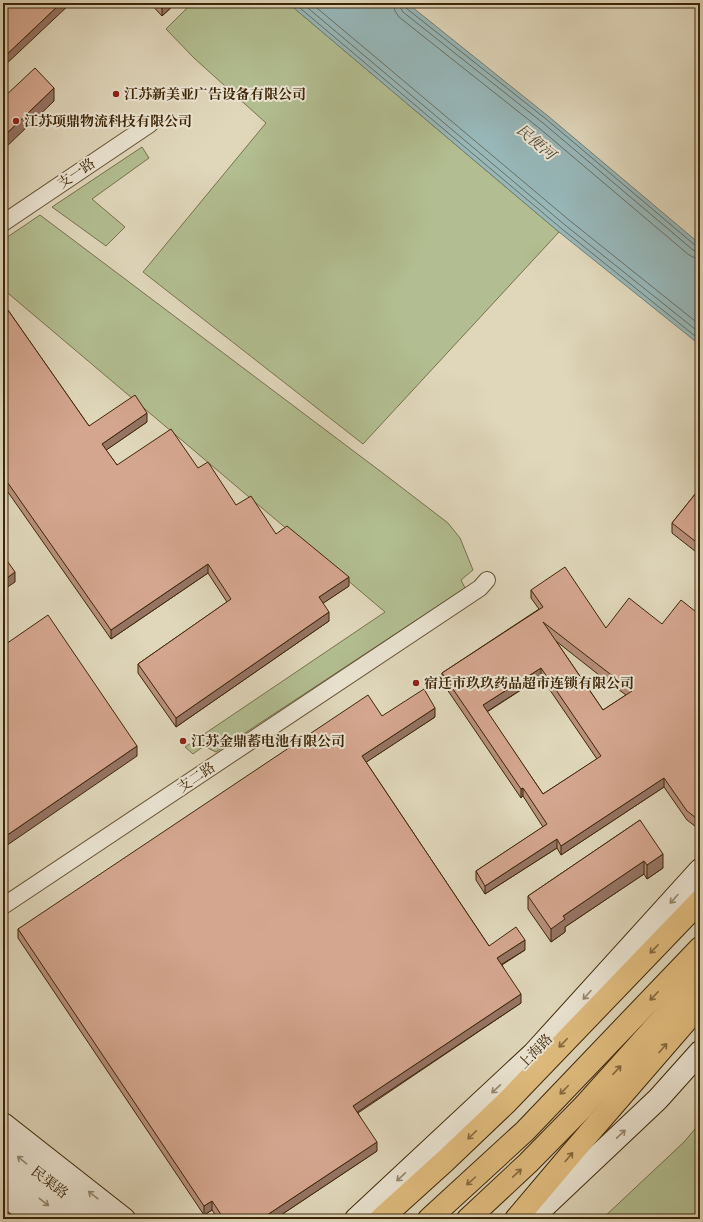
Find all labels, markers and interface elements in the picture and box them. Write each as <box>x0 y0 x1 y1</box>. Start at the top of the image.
place label: 江苏新美亚广告设备有限公司 <box>124 86 306 104</box>
marker: 江苏新美亚广告设备有限公司 <box>111 89 121 99</box>
place label: 江苏项鼎物流科技有限公司 <box>24 113 192 131</box>
marker: 江苏项鼎物流科技有限公司 <box>11 116 21 126</box>
water label: 民便河 <box>512 121 561 166</box>
street label: 支一路 <box>54 155 99 193</box>
place label: 宿迁市玖玖药品超市连锁有限公司 <box>424 675 634 693</box>
marker: 宿迁市玖玖药品超市连锁有限公司 <box>411 678 421 688</box>
place label: 江苏金鼎蓄电池有限公司 <box>191 733 345 751</box>
marker: 江苏金鼎蓄电池有限公司 <box>178 736 188 746</box>
street label: 支二路 <box>174 759 219 797</box>
one-way arrow <box>669 894 679 904</box>
one-way arrow <box>650 944 659 954</box>
one-way arrow <box>582 990 591 1001</box>
one-way arrow <box>649 991 659 1001</box>
street label: 上海路 <box>515 1030 557 1073</box>
one-way arrow <box>559 1038 568 1048</box>
one-way arrow <box>658 1043 667 1053</box>
one-way arrow <box>612 1065 622 1075</box>
one-way arrow <box>491 1084 501 1093</box>
one-way arrow <box>559 1085 569 1095</box>
one-way arrow <box>467 1130 477 1140</box>
one-way arrow <box>616 1130 626 1139</box>
one-way arrow <box>564 1152 573 1162</box>
one-way arrow <box>16 1156 27 1165</box>
street label: 民渠路 <box>27 1163 71 1203</box>
one-way arrow <box>512 1169 522 1178</box>
one-way arrow <box>396 1172 406 1182</box>
one-way arrow <box>465 1176 476 1185</box>
one-way arrow <box>88 1191 99 1199</box>
one-way arrow <box>39 1198 50 1206</box>

